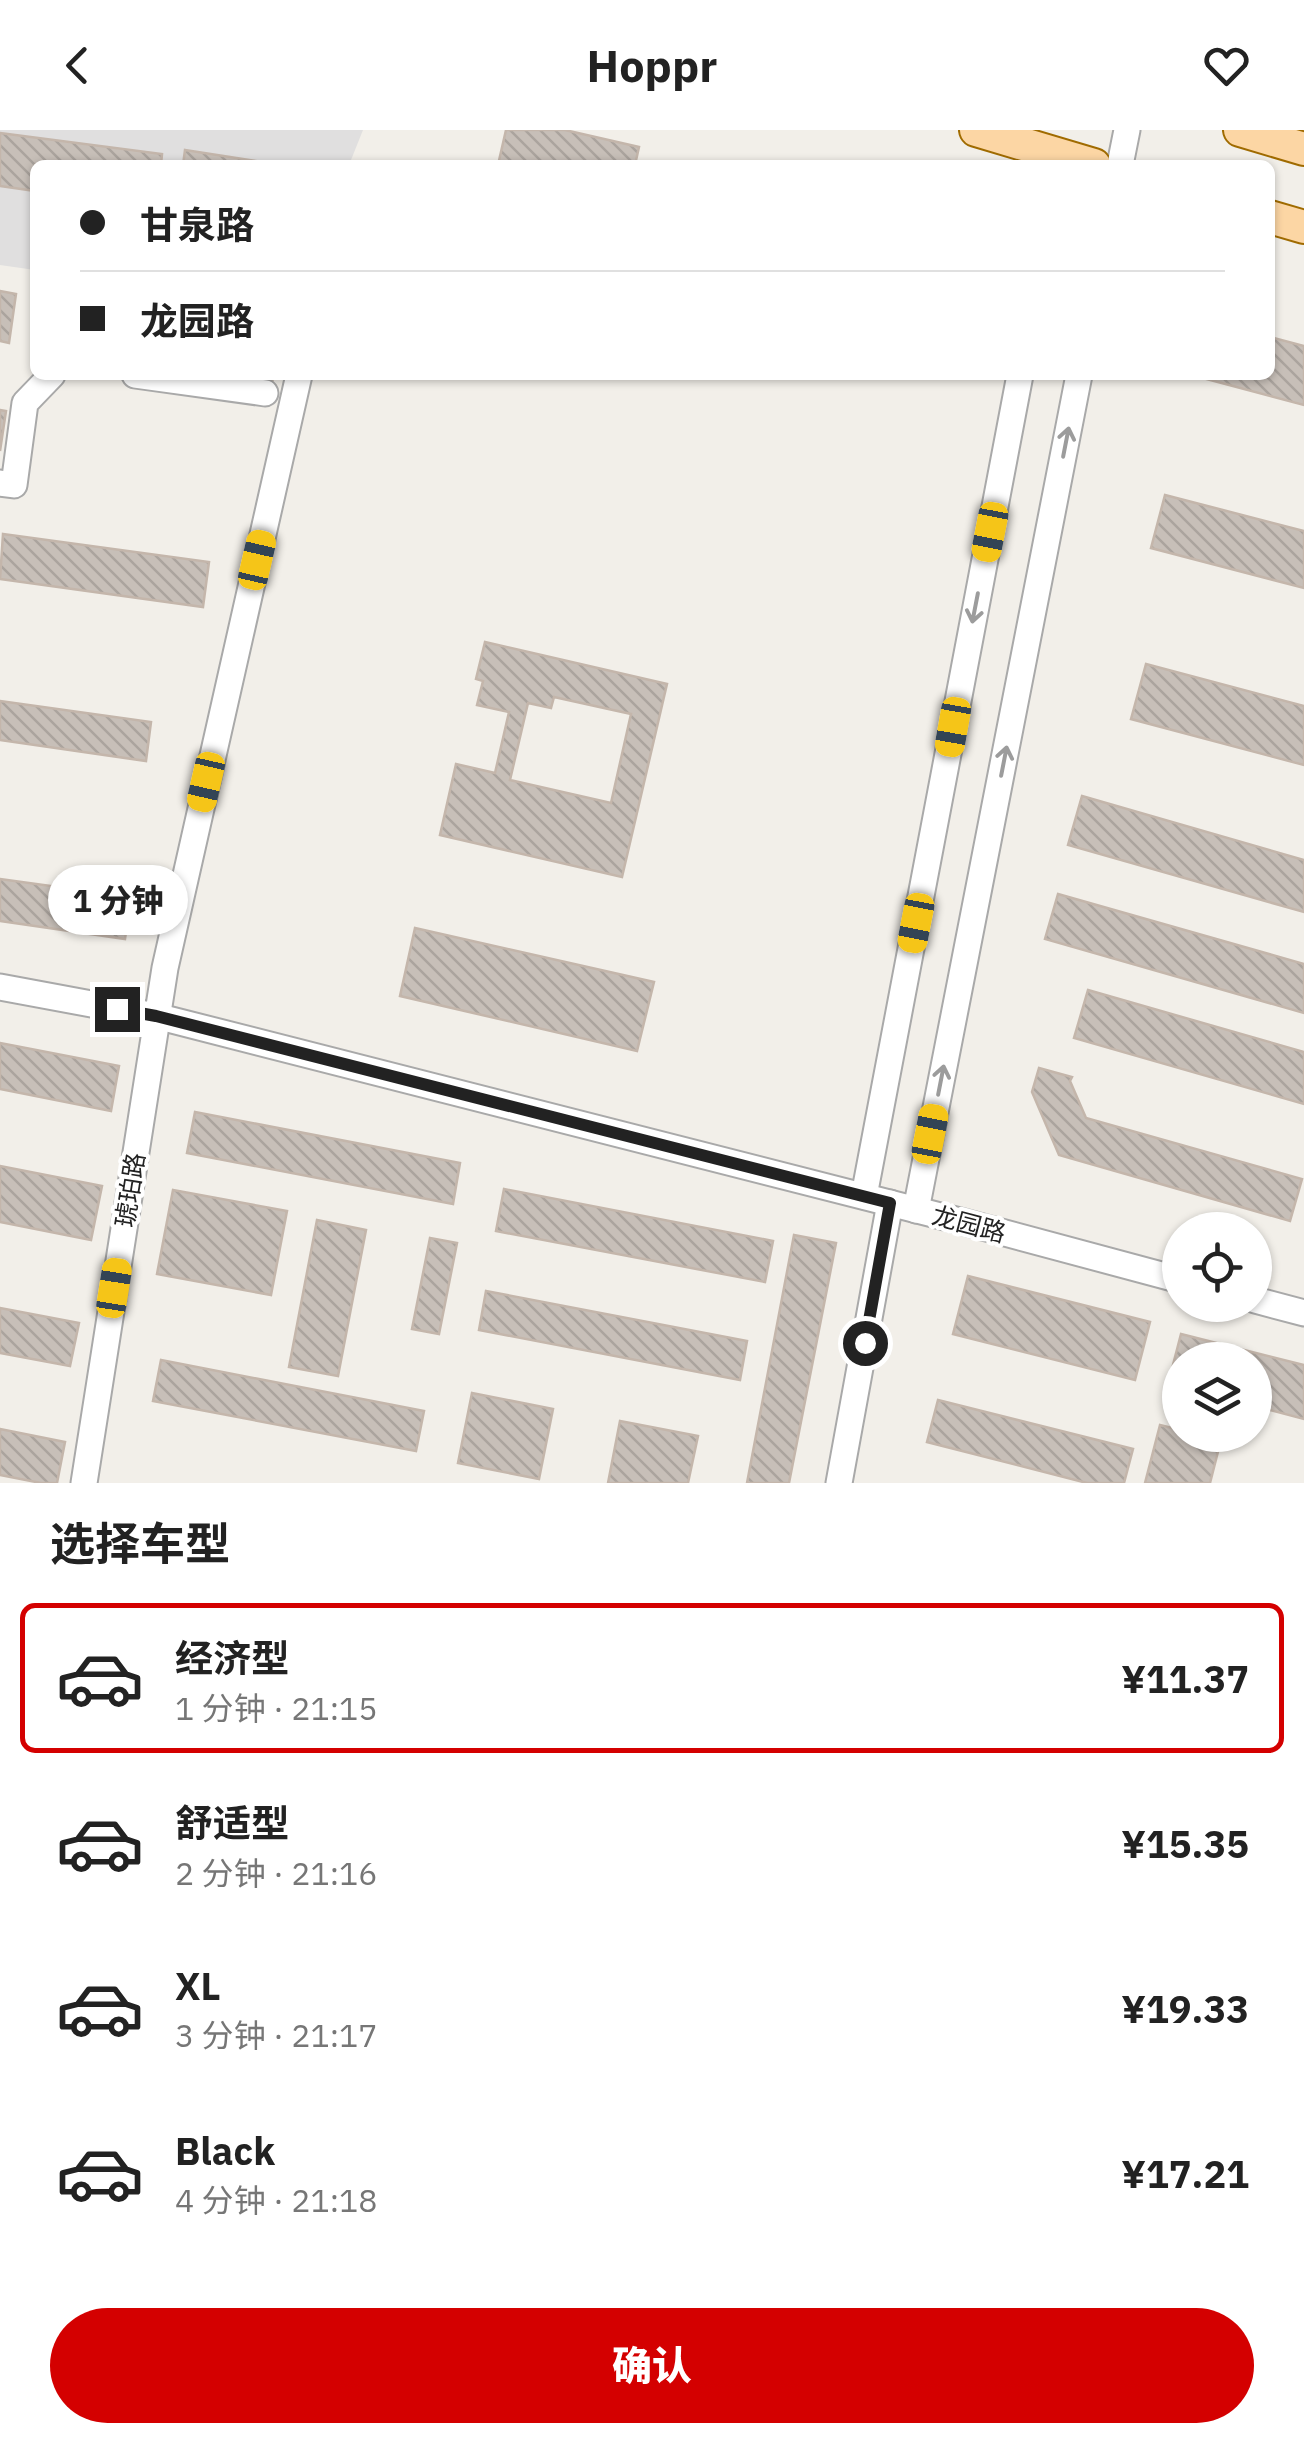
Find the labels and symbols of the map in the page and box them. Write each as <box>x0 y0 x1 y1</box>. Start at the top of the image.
one-way arrow <box>1057 426 1076 459</box>
car <box>970 500 1010 564</box>
car <box>236 527 278 593</box>
one-way arrow <box>965 592 984 624</box>
car <box>933 695 973 759</box>
one-way arrow <box>995 746 1014 778</box>
car <box>185 749 227 815</box>
callout: 1 分钟 <box>47 864 187 934</box>
car <box>896 891 936 955</box>
route end <box>95 987 140 1032</box>
one-way arrow <box>932 1064 951 1097</box>
car <box>910 1102 950 1166</box>
street label: 琥珀路 <box>107 1150 152 1230</box>
street label: 龙园路 <box>929 1198 1010 1249</box>
car <box>94 1256 134 1320</box>
route start <box>843 1321 888 1366</box>

